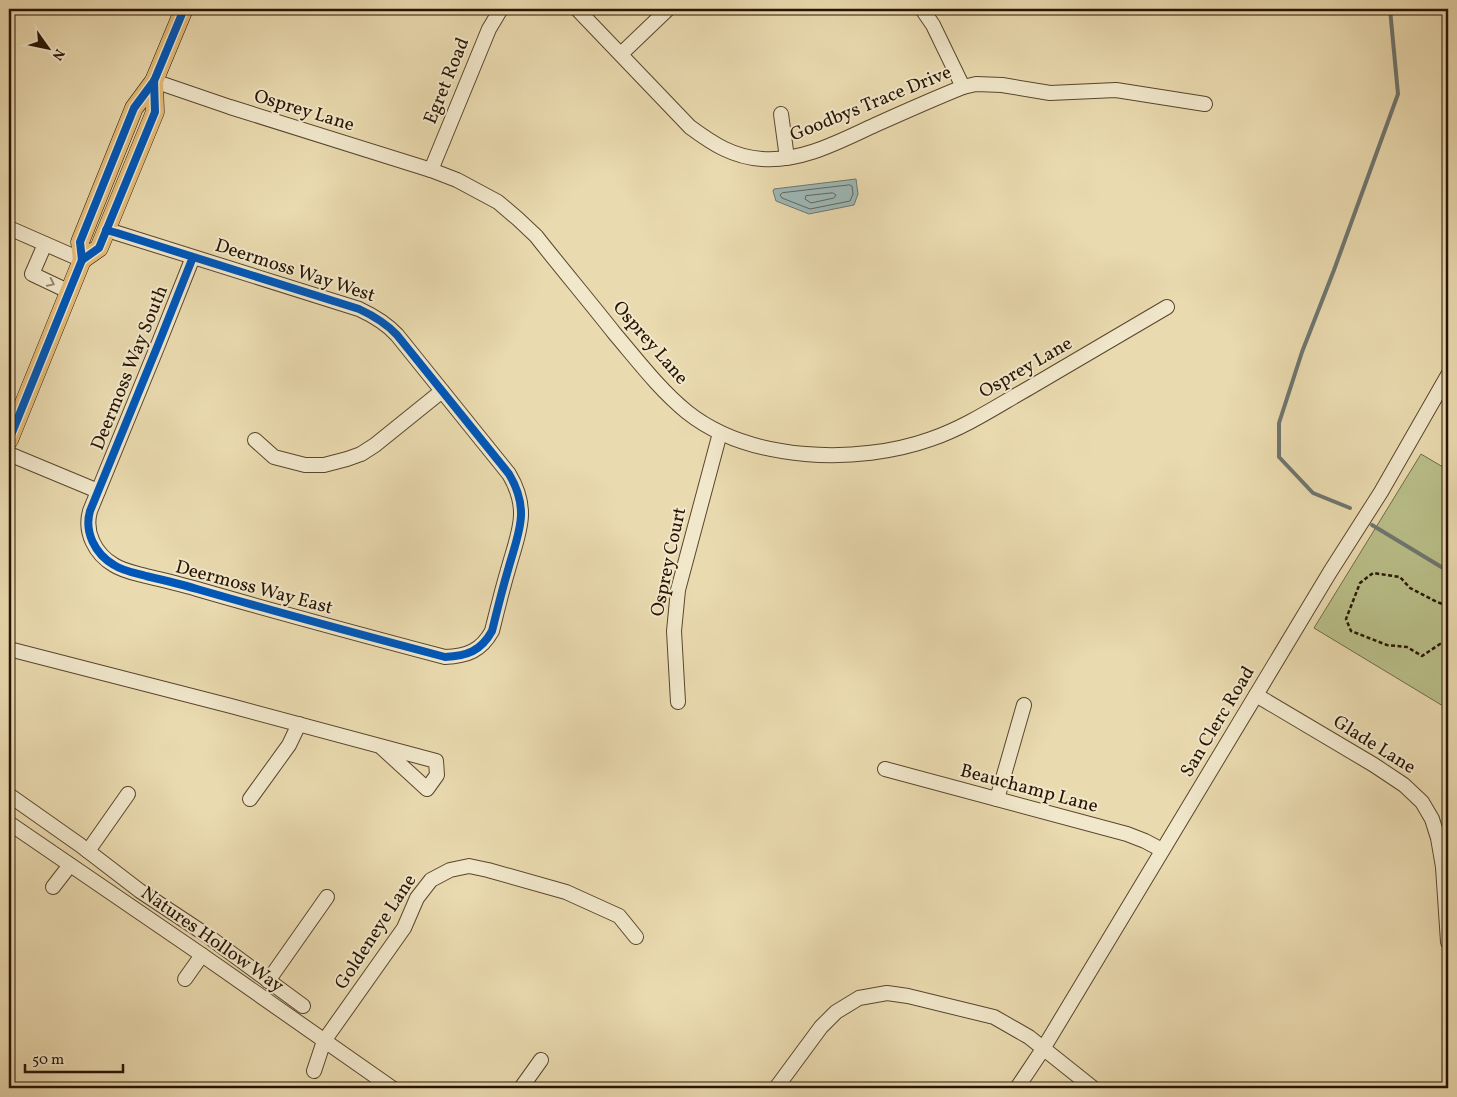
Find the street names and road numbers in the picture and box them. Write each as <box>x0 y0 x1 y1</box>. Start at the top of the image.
street label: Egret Road <box>418 34 476 128</box>
street label: Goodbys Trace Drive <box>786 60 956 148</box>
street label: Osprey Lane <box>251 83 357 139</box>
street label: Deermoss Way West <box>211 233 379 309</box>
street label: Deermoss Way South <box>85 282 175 454</box>
street label: Osprey Lane <box>606 295 694 391</box>
street label: Osprey Lane <box>975 331 1077 405</box>
street label: Osprey Court <box>645 505 693 619</box>
street label: Deermoss Way East <box>172 554 336 622</box>
street label: San Clerc Road <box>1175 662 1261 782</box>
street label: Glade Lane <box>1328 709 1420 781</box>
street label: Beauchamp Lane <box>957 758 1101 820</box>
street label: Goldeneye Lane <box>329 869 423 995</box>
street label: Natures Hollow Way <box>135 881 289 999</box>

